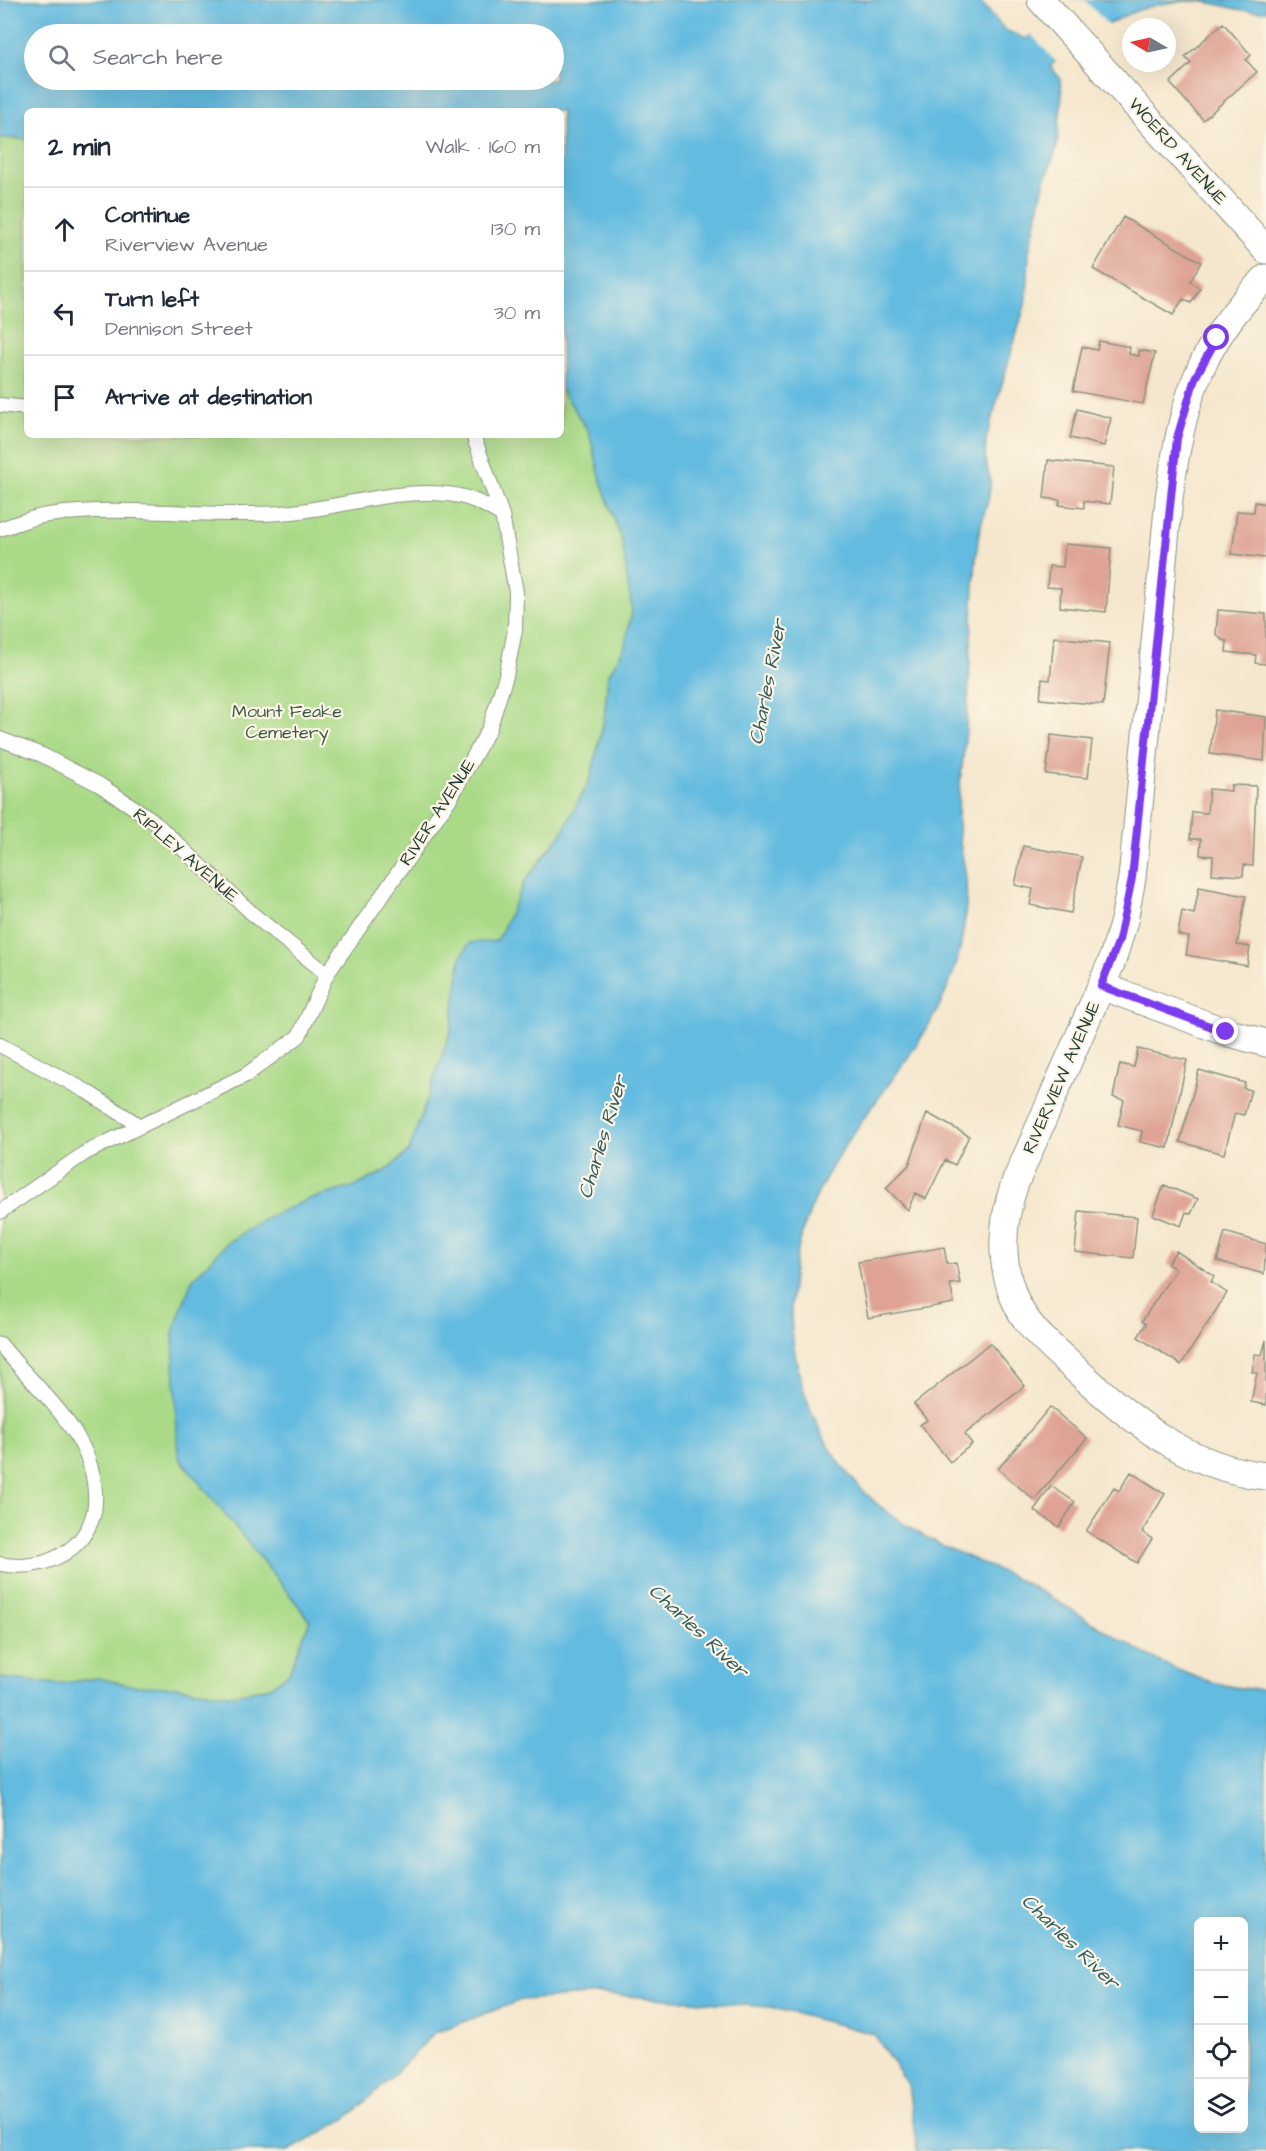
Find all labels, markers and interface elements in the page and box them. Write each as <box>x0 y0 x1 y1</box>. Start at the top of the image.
north arrow <box>1122 18 1176 72</box>
search box <box>24 24 564 90</box>
icon: search <box>45 41 78 74</box>
text: Search here <box>93 42 223 73</box>
street label: WOERD AVENUE <box>1123 92 1233 211</box>
text: 2 min <box>48 129 110 165</box>
text: Walk · 160 m <box>425 133 540 161</box>
text: Continue <box>105 200 190 231</box>
icon: ahead <box>48 213 81 246</box>
text: 130 m <box>491 215 540 243</box>
text: Riverview Avenue <box>105 231 268 259</box>
text: Turn left <box>105 284 199 315</box>
icon: left <box>48 297 81 330</box>
text: 30 m <box>494 299 540 327</box>
text: Dennison Street <box>105 315 253 343</box>
route start <box>1203 324 1229 350</box>
icon: arrive <box>48 381 81 414</box>
text: Arrive at destination <box>105 382 312 413</box>
water label: Charles River <box>742 615 794 747</box>
park label: Mount Feake Cemetery <box>232 699 342 746</box>
street label: RIVER AVENUE <box>393 754 482 871</box>
street label: RIPLEY AVENUE <box>127 802 244 908</box>
street label: RIVERVIEW AVENUE <box>1017 997 1106 1157</box>
route end <box>1212 1018 1238 1044</box>
water label: Charles River <box>571 1071 635 1202</box>
water label: Charles River <box>642 1577 756 1686</box>
water label: Charles River <box>1015 1888 1127 1997</box>
map controls <box>1194 1917 1248 2133</box>
button: + <box>1194 1917 1248 1971</box>
button: − <box>1194 1971 1248 2025</box>
button: locate <box>1194 2025 1248 2079</box>
button: layers <box>1194 2079 1248 2133</box>

